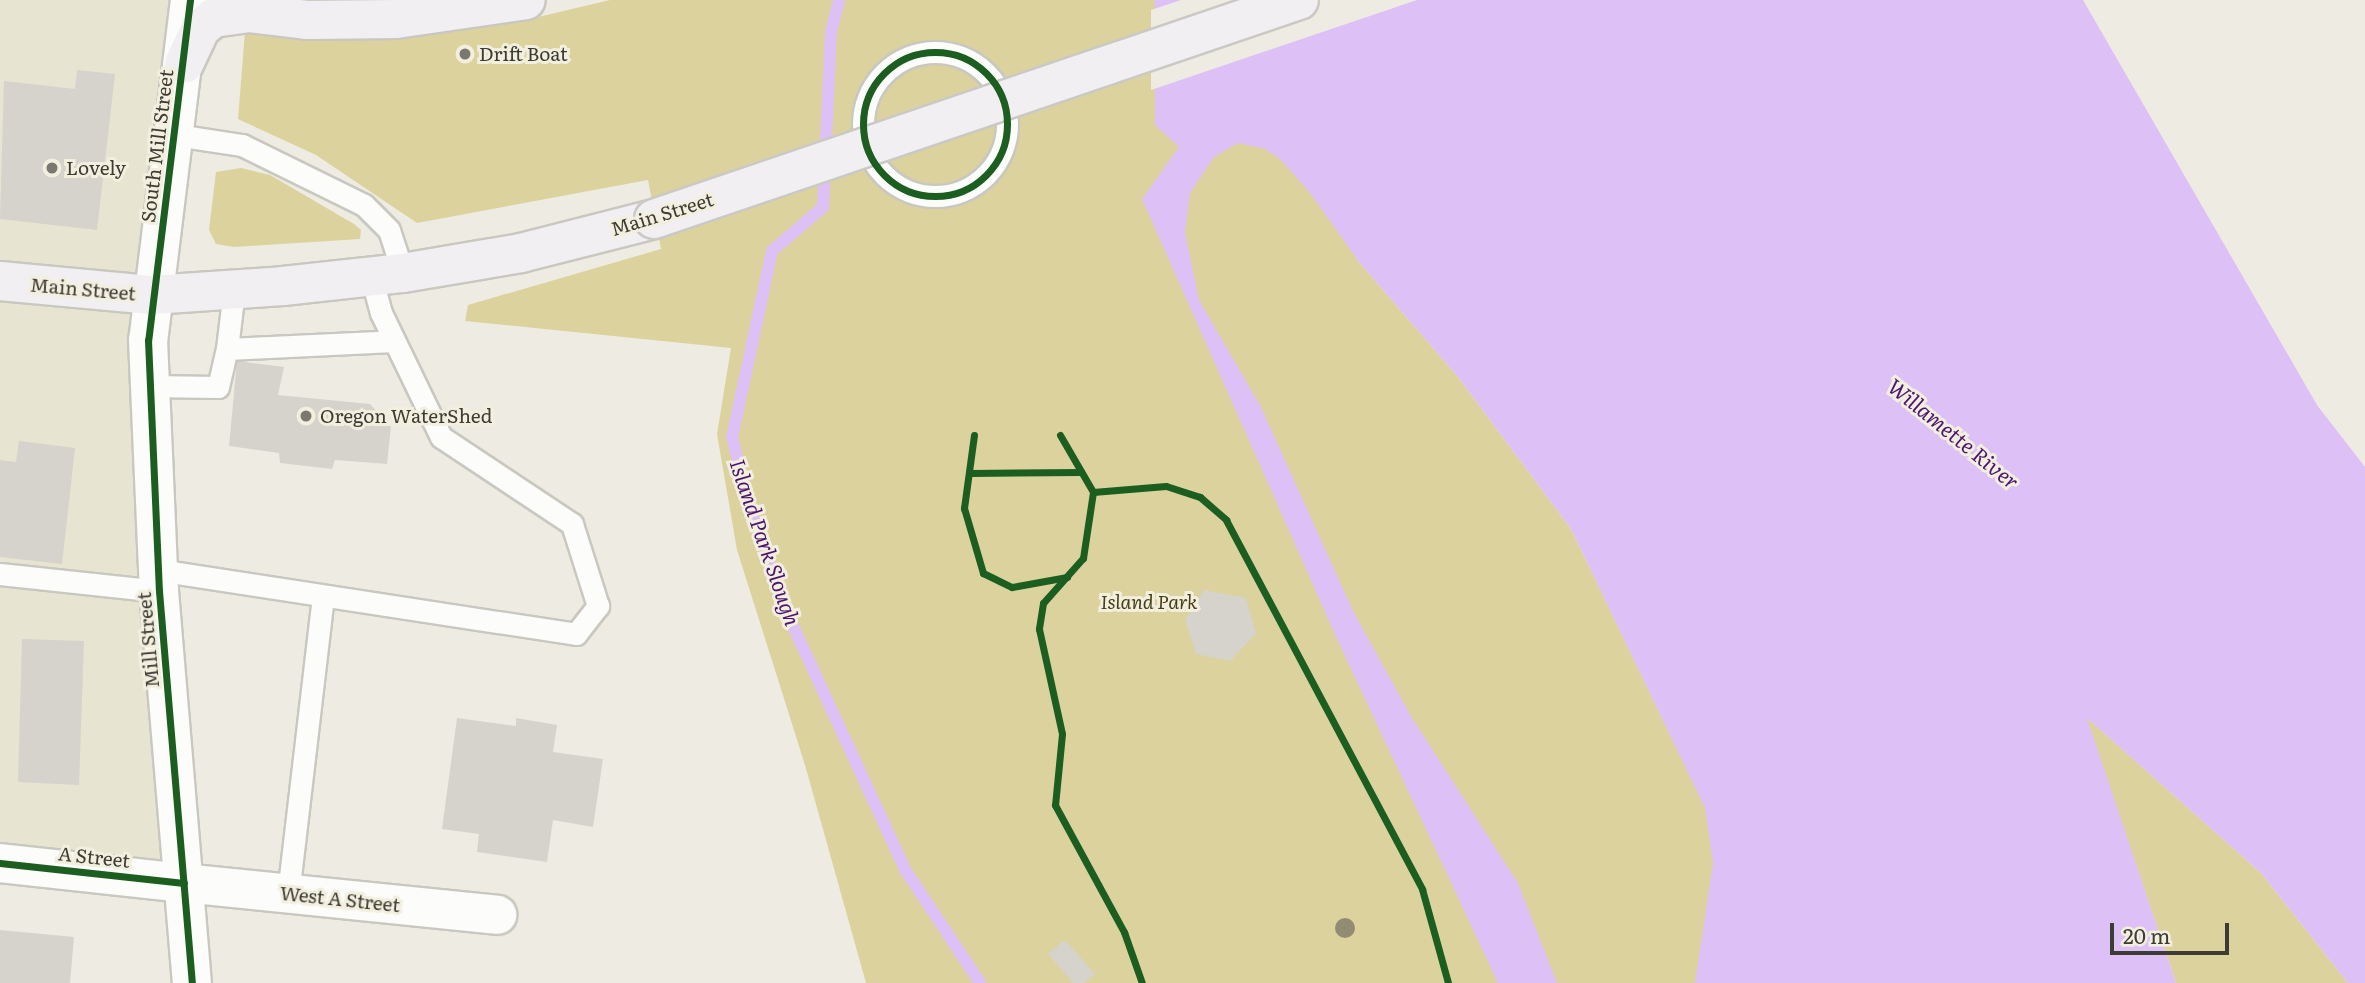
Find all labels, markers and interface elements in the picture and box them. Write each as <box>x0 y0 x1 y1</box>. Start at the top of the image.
place label: Drift Boat <box>479 43 568 65</box>
marker: Drift Boat <box>457 46 473 62</box>
street label: South Mill Street <box>136 68 178 224</box>
place label: Lovely <box>66 157 126 179</box>
marker: Lovely <box>44 160 60 176</box>
street label: Main Street <box>608 188 716 240</box>
street label: Main Street <box>29 273 137 305</box>
water label: Willamette River <box>1883 372 2025 494</box>
place label: Oregon WaterShed <box>320 405 492 427</box>
marker: Oregon WaterShed <box>298 408 314 424</box>
water label: Island Park Slough <box>726 455 806 629</box>
street label: Mill Street <box>132 591 164 689</box>
park label: Island Park <box>1100 591 1198 613</box>
street label: A Street <box>57 842 131 872</box>
street label: West A Street <box>279 881 401 917</box>
scale bar <box>2113 909 2232 953</box>
text: 20 m <box>2123 919 2170 950</box>

